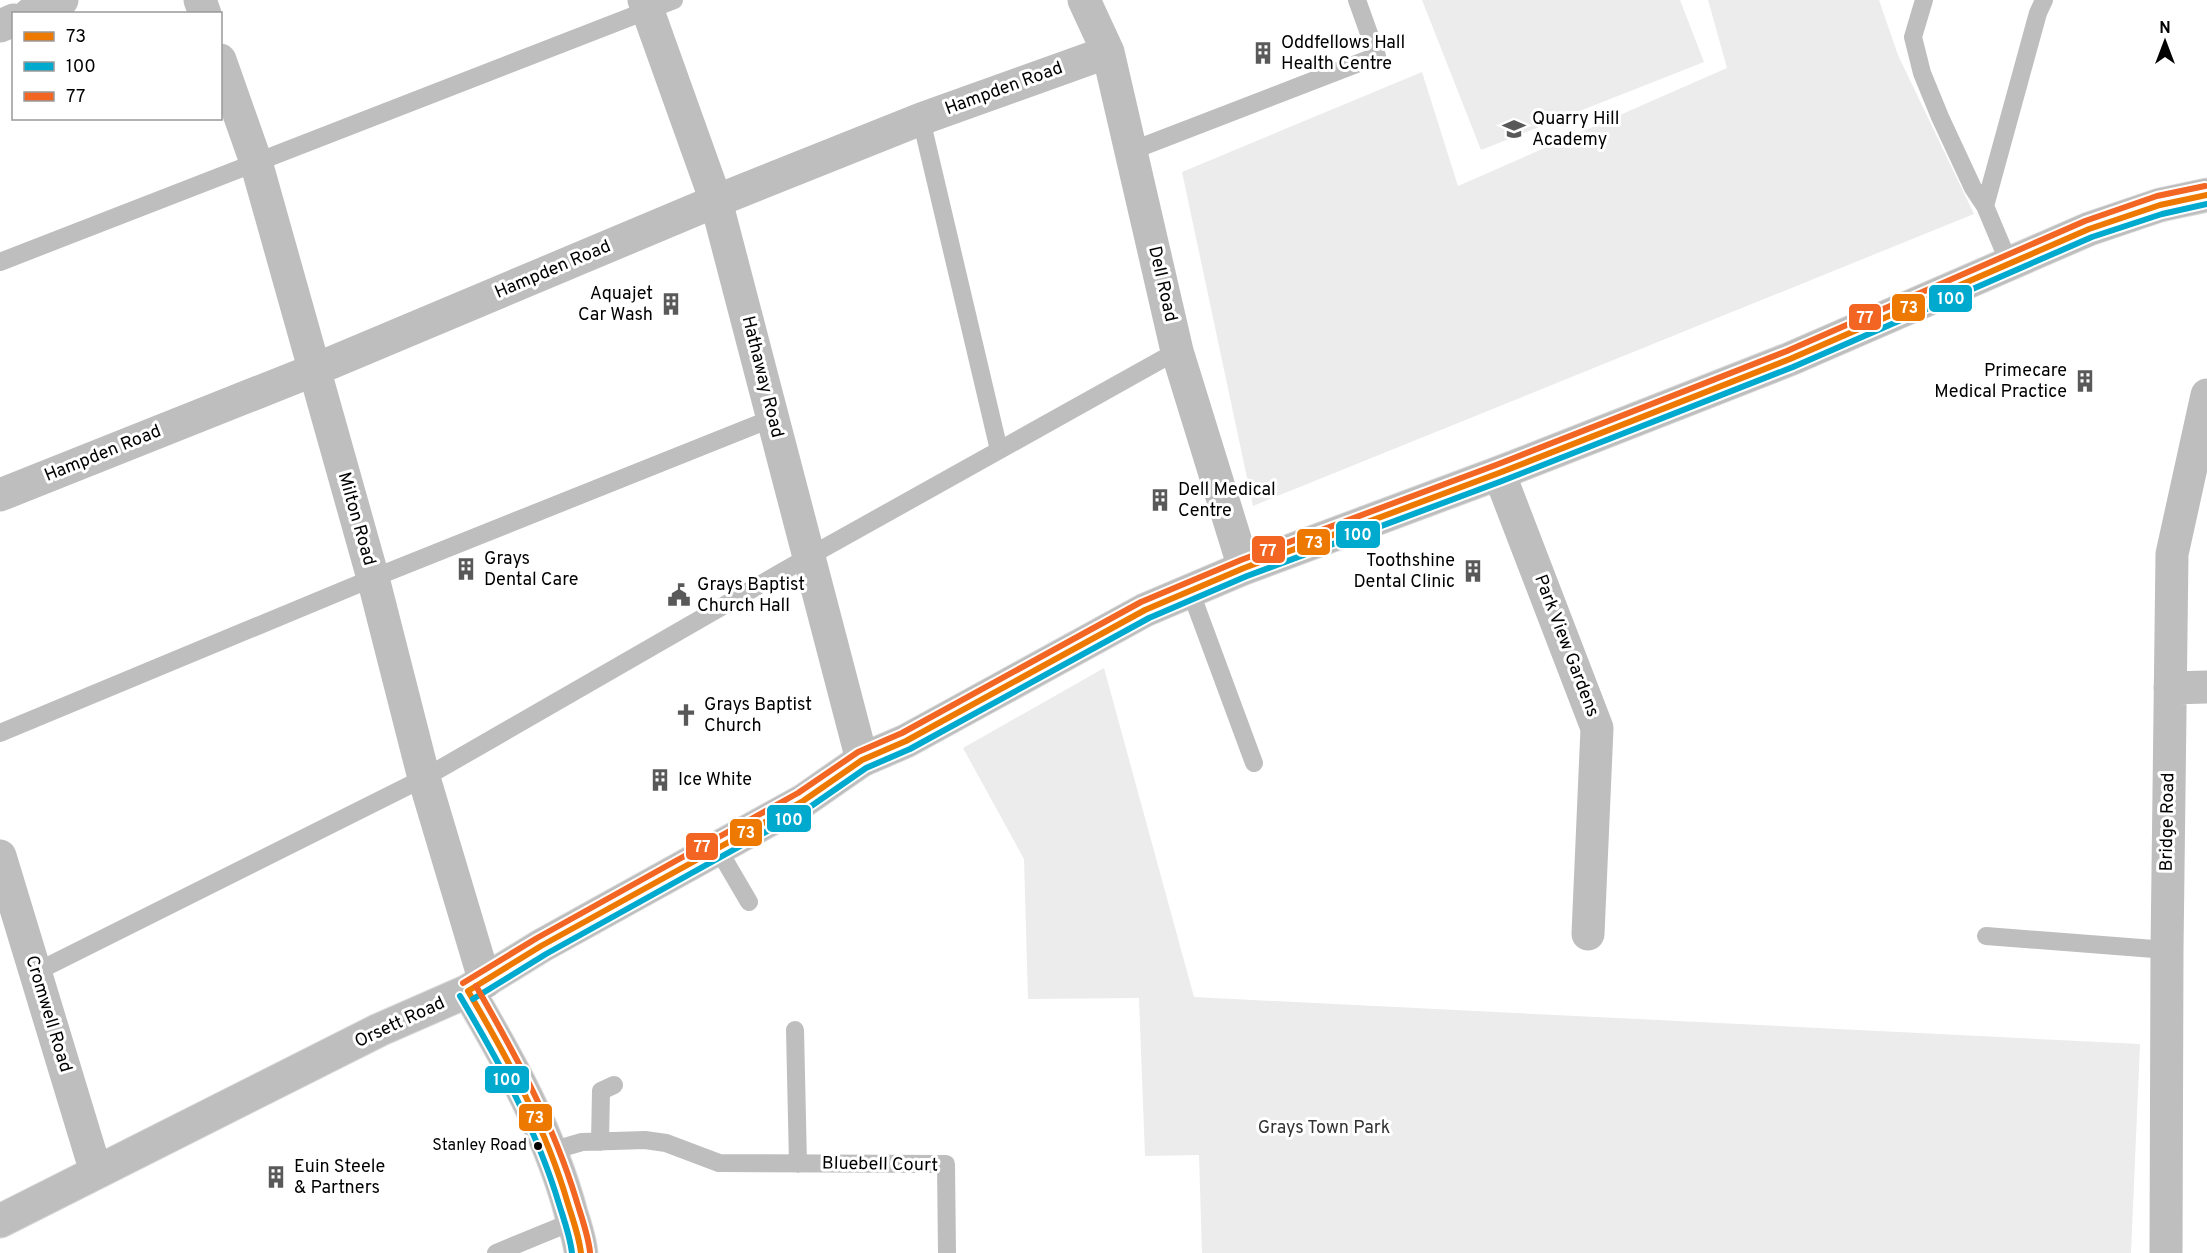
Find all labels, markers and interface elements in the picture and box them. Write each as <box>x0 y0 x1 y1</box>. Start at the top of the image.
legend <box>12 12 222 120</box>
north arrow <box>2135 12 2195 72</box>
text: N <box>2159 19 2171 39</box>
text: 73 <box>66 26 86 49</box>
place label: Oddfellows Hall Health Centre <box>1281 32 1405 76</box>
building icon: Oddfellows Hall Health Centre <box>1250 40 1276 66</box>
text: 100 <box>66 56 96 79</box>
street label: Hampden Road <box>942 57 1066 121</box>
text: 77 <box>66 86 85 109</box>
place label: Quarry Hill Academy <box>1532 108 1620 152</box>
school or university icon: Quarry Hill Academy <box>1501 116 1527 142</box>
street label: Hampden Road <box>492 235 614 305</box>
street label: Dell Road <box>1142 244 1182 324</box>
place label: Aquajet Car Wash <box>578 283 653 327</box>
line badge: 100 <box>1928 284 1973 313</box>
text: 100 <box>1937 290 1965 310</box>
building icon: Aquajet Car Wash <box>658 291 684 317</box>
line badge: 73 <box>1891 293 1926 322</box>
text: 73 <box>1900 299 1918 319</box>
line badge: 77 <box>1848 303 1882 331</box>
text: 77 <box>1856 309 1874 329</box>
street label: Hathaway Road <box>736 314 788 440</box>
place label: Primecare Medical Practice <box>1934 360 2067 404</box>
building icon: Primecare Medical Practice <box>2072 368 2098 394</box>
street label: Hampden Road <box>41 420 165 488</box>
street label: Milton Road <box>332 470 380 568</box>
place label: Dell Medical Centre <box>1178 479 1276 523</box>
building icon: Dell Medical Centre <box>1147 487 1173 513</box>
line badge: 100 <box>1335 520 1381 549</box>
text: 100 <box>1344 526 1372 546</box>
line badge: 73 <box>1296 528 1331 556</box>
text: 73 <box>1305 534 1323 554</box>
line badge: 77 <box>1251 535 1286 564</box>
text: 77 <box>1259 542 1277 562</box>
place label: Grays Dental Care <box>484 548 578 592</box>
place label: Toothshine Dental Clinic <box>1353 550 1455 594</box>
building icon: Grays Dental Care <box>453 556 479 582</box>
building icon: Toothshine Dental Clinic <box>1460 558 1486 584</box>
street label: Park View Gardens <box>1528 571 1604 721</box>
place label: Grays Baptist Church Hall <box>697 574 805 618</box>
public building icon: Grays Baptist Church Hall <box>666 582 692 608</box>
place label: Grays Baptist Church <box>704 694 812 738</box>
church icon: Grays Baptist Church <box>673 702 699 728</box>
building icon: Ice White <box>647 767 673 793</box>
place label: Ice White <box>678 769 752 792</box>
street label: Bridge Road <box>2156 772 2180 872</box>
line badge: 100 <box>766 804 812 833</box>
text: 100 <box>775 811 803 831</box>
line badge: 73 <box>729 818 763 847</box>
text: 73 <box>737 824 755 844</box>
line badge: 77 <box>685 832 719 861</box>
text: 77 <box>693 838 711 858</box>
street label: Cromwell Road <box>19 953 77 1075</box>
street label: Orsett Road <box>351 992 449 1054</box>
line badge: 100 <box>484 1065 530 1094</box>
text: 100 <box>493 1071 521 1091</box>
line badge: 73 <box>518 1103 553 1132</box>
text: 73 <box>526 1109 544 1129</box>
park label: Grays Town Park <box>1258 1117 1390 1140</box>
place label: Stanley Road <box>432 1136 527 1156</box>
marker: Stanley Road <box>532 1140 544 1152</box>
street label: Bluebell Court <box>822 1152 938 1178</box>
place label: Euin Steele & Partners <box>294 1156 385 1200</box>
building icon: Euin Steele & Partners <box>263 1164 289 1190</box>

